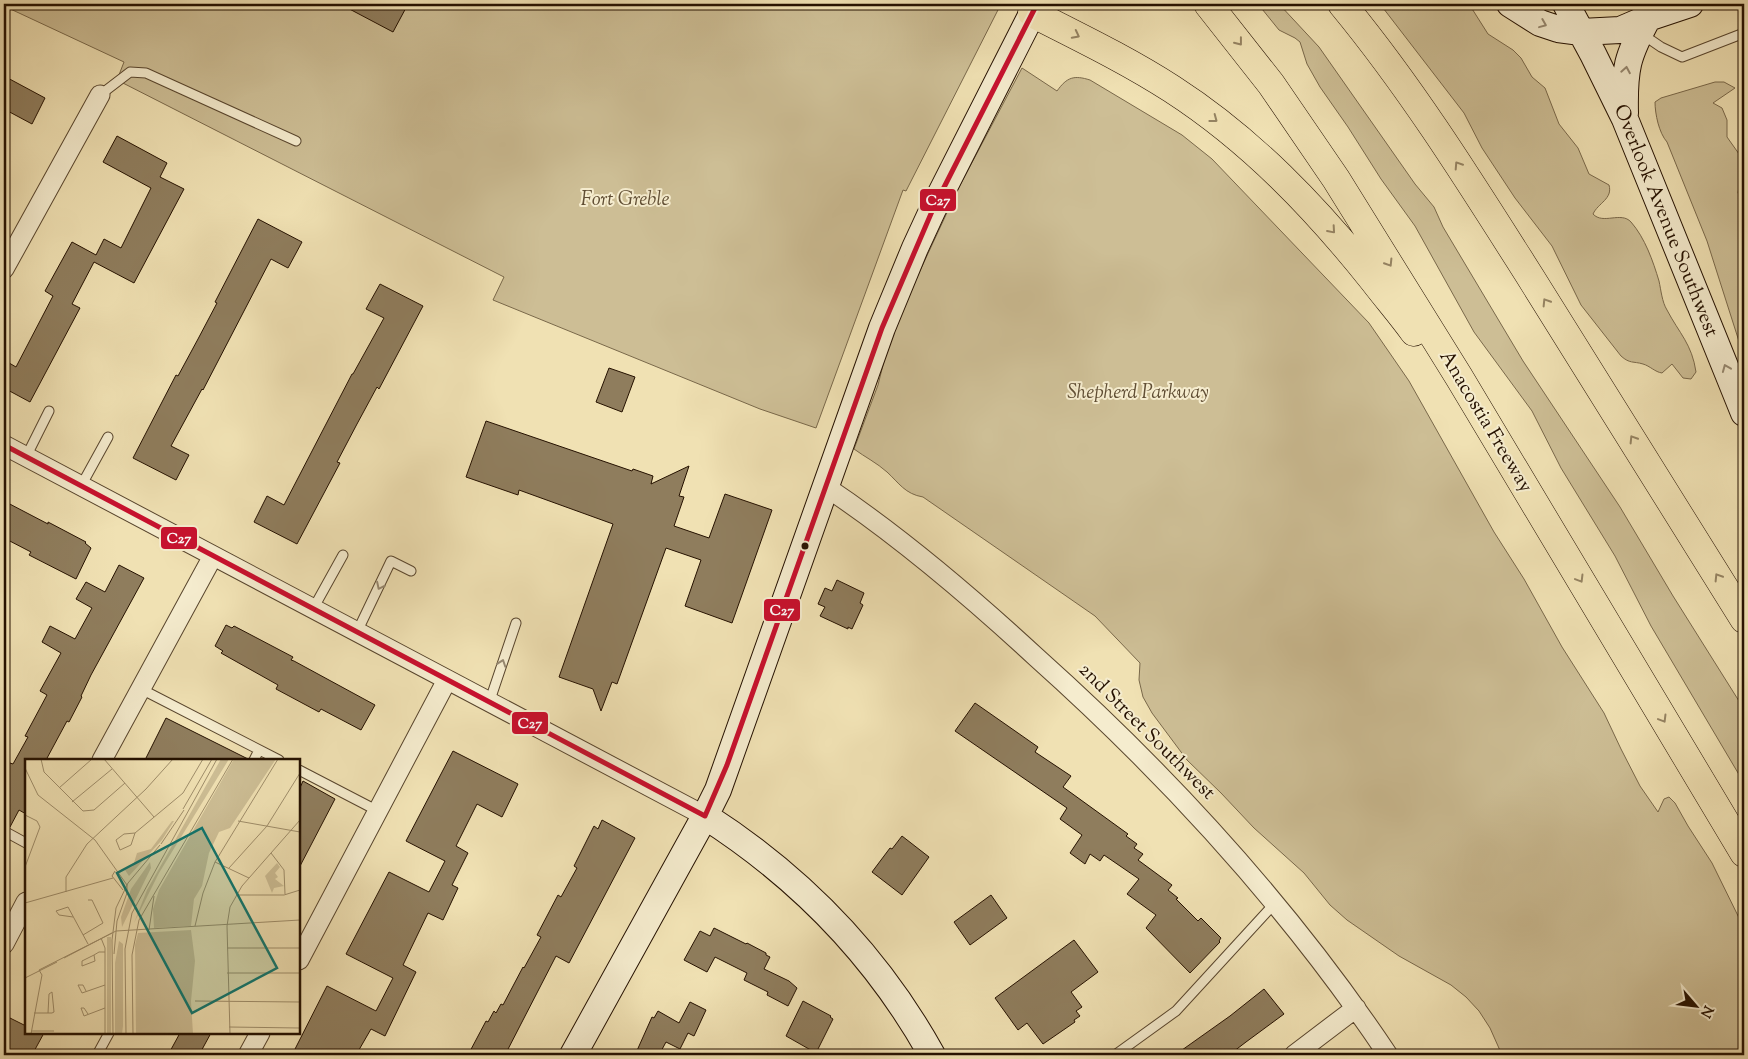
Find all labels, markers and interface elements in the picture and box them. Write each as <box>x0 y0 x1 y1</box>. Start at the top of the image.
one-way arrow <box>1538 18 1547 28</box>
one-way arrow <box>1070 29 1079 39</box>
one-way arrow <box>1233 36 1241 45</box>
one-way arrow <box>1621 66 1631 75</box>
street label: Overlook Avenue Southwest <box>1605 100 1725 342</box>
one-way arrow <box>1208 114 1217 122</box>
one-way arrow <box>1455 162 1464 171</box>
park label: Fort Greble <box>580 186 670 215</box>
line badge: C27 <box>919 188 957 212</box>
text: C27 <box>926 192 951 212</box>
one-way arrow <box>1327 225 1336 234</box>
one-way arrow <box>1382 257 1392 266</box>
one-way arrow <box>1542 298 1552 307</box>
street label: Anacostia Freeway <box>1431 345 1539 499</box>
one-way arrow <box>1722 364 1732 373</box>
park label: Shepherd Parkway <box>1067 379 1209 408</box>
one-way arrow <box>1629 436 1639 445</box>
line badge: C27 <box>160 526 198 550</box>
text: C27 <box>167 530 192 550</box>
unlabelled marker <box>800 541 810 551</box>
one-way arrow <box>1573 574 1583 583</box>
one-way arrow <box>1715 574 1725 583</box>
one-way arrow <box>375 581 386 590</box>
line badge: C27 <box>763 598 801 622</box>
text: C27 <box>770 602 795 622</box>
street label: 2nd Street Southwest <box>1071 657 1221 807</box>
one-way arrow <box>497 659 507 668</box>
line badge: C27 <box>511 711 549 735</box>
one-way arrow <box>1657 713 1666 722</box>
text: C27 <box>518 715 543 735</box>
inset map <box>25 759 300 1034</box>
north arrow <box>1670 982 1720 1032</box>
text: N <box>1694 1002 1717 1021</box>

